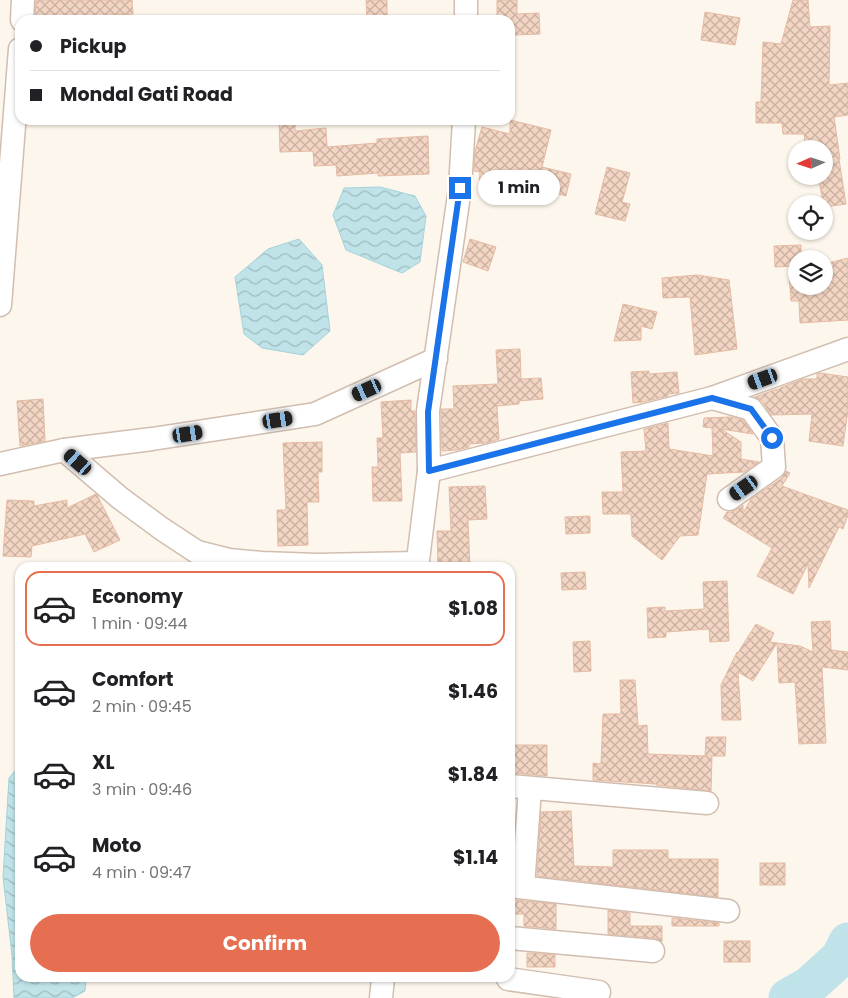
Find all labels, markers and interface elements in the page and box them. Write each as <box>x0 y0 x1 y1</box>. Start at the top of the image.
text: Pickup <box>60 33 126 60</box>
text: Mondal Gati Road <box>60 81 233 108</box>
north arrow <box>788 140 832 185</box>
map controls <box>788 140 833 295</box>
callout: 1 min <box>478 170 560 206</box>
text: 1 min <box>498 176 540 199</box>
route end <box>449 177 471 199</box>
button: locate <box>788 195 833 240</box>
button: layers <box>788 250 833 295</box>
car <box>746 367 779 391</box>
car <box>350 377 383 403</box>
car <box>262 410 293 430</box>
car <box>172 424 203 444</box>
route start <box>761 427 783 449</box>
car <box>61 446 94 478</box>
car <box>727 473 760 503</box>
text: Economy <box>92 583 183 610</box>
icon: car <box>32 586 77 631</box>
text: $1.08 <box>448 595 498 622</box>
text: 1 min · 09:44 <box>92 612 188 635</box>
text: Comfort <box>92 666 174 693</box>
icon: car <box>32 669 77 714</box>
text: $1.46 <box>448 678 498 705</box>
text: 2 min · 09:45 <box>92 695 192 718</box>
text: XL <box>92 749 115 776</box>
icon: car <box>32 752 77 797</box>
text: $1.84 <box>448 761 498 788</box>
text: 3 min · 09:46 <box>92 778 192 801</box>
text: Moto <box>92 832 141 859</box>
icon: car <box>32 835 77 880</box>
text: $1.14 <box>453 844 498 871</box>
text: 4 min · 09:47 <box>92 861 191 884</box>
button: Confirm <box>30 914 500 972</box>

